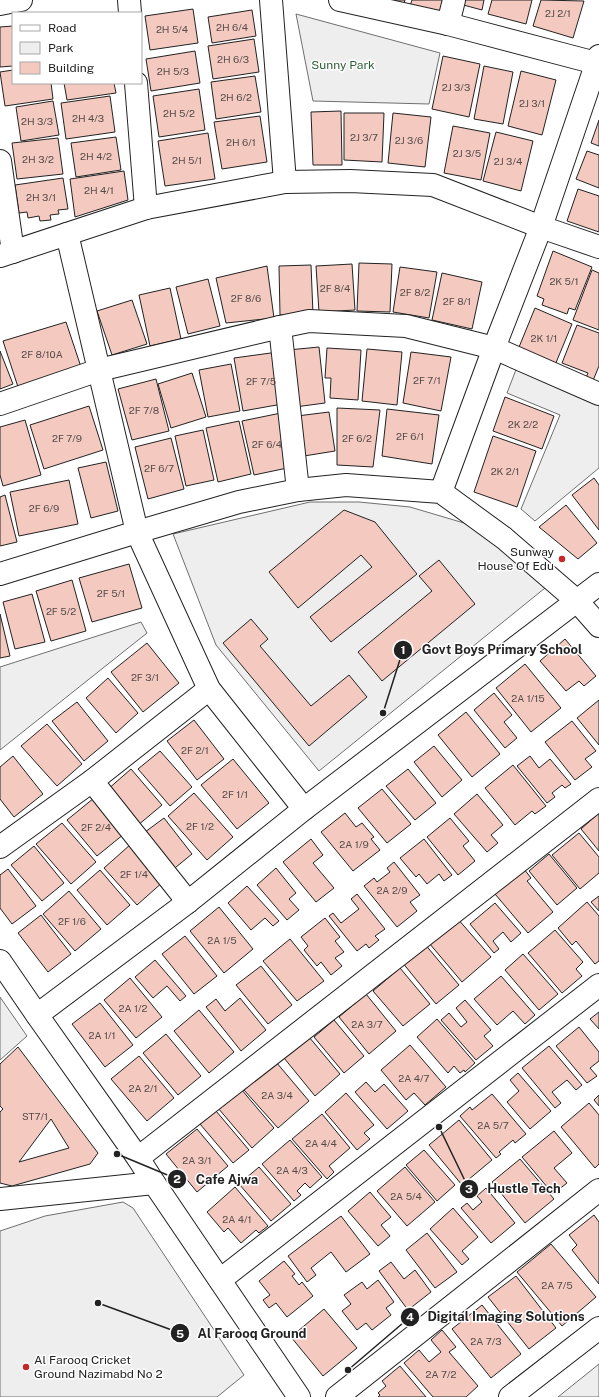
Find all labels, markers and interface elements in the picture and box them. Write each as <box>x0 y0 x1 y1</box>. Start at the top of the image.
house number: 2J 2/1 <box>545 7 571 19</box>
legend <box>12 12 142 84</box>
text: Road <box>48 21 76 35</box>
house number: 2H 6/4 <box>216 21 248 33</box>
house number: 2H 5/4 <box>156 23 188 35</box>
text: Park <box>48 41 74 55</box>
house number: 2H 6/3 <box>217 53 249 65</box>
park label: Sunny Park <box>311 58 375 72</box>
text: Building <box>48 61 94 75</box>
house number: 2H 5/3 <box>157 65 189 77</box>
house number: 2J 3/3 <box>442 81 470 93</box>
house number: 2H 6/2 <box>220 91 252 103</box>
house number: 2J 3/1 <box>519 97 545 109</box>
house number: 2H 5/2 <box>163 107 195 119</box>
house number: 2H 4/3 <box>72 112 104 124</box>
house number: 2H 3/3 <box>21 115 53 127</box>
house number: 2J 3/7 <box>350 131 378 143</box>
house number: 2J 3/6 <box>395 134 423 146</box>
house number: 2H 6/1 <box>226 136 256 148</box>
house number: 2J 3/5 <box>453 147 481 159</box>
house number: 2H 4/2 <box>80 150 112 162</box>
house number: 2H 3/2 <box>22 153 54 165</box>
house number: 2H 5/1 <box>172 154 202 166</box>
house number: 2J 3/4 <box>494 155 522 167</box>
house number: 2H 4/1 <box>84 184 114 196</box>
house number: 2H 3/1 <box>26 191 56 203</box>
house number: 2K 5/1 <box>549 275 579 287</box>
house number: 2F 8/4 <box>320 282 350 294</box>
house number: 2F 8/2 <box>400 286 430 298</box>
house number: 2F 8/6 <box>231 292 261 304</box>
house number: 2F 8/1 <box>443 295 471 307</box>
house number: 2K 1/1 <box>531 332 557 344</box>
house number: 2F 8/10A <box>21 348 63 360</box>
house number: 2F 7/1 <box>413 374 441 386</box>
house number: 2F 7/5 <box>246 375 276 387</box>
house number: 2F 7/8 <box>129 404 159 416</box>
house number: 2K 2/2 <box>508 418 538 430</box>
house number: 2F 6/1 <box>396 430 424 442</box>
house number: 2F 7/9 <box>52 432 82 444</box>
house number: 2F 6/2 <box>342 432 372 444</box>
house number: 2F 6/4 <box>252 438 282 450</box>
house number: 2F 6/7 <box>144 462 174 474</box>
house number: 2K 2/1 <box>491 465 519 477</box>
house number: 2F 6/9 <box>29 502 59 514</box>
place label: Sunway House Of Edu <box>477 545 555 573</box>
marker: Sunway House Of Edu <box>557 554 567 564</box>
house number: 2F 5/1 <box>97 587 125 599</box>
house number: 2F 5/2 <box>46 605 76 617</box>
callout: Govt Boys Primary School <box>393 637 590 662</box>
text: Govt Boys Primary School <box>422 642 582 657</box>
text: 1 <box>400 643 406 657</box>
house number: 2F 3/1 <box>131 671 159 683</box>
house number: 2A 1/15 <box>511 692 545 704</box>
house number: 2F 2/1 <box>181 744 209 756</box>
house number: 2F 1/1 <box>222 788 248 800</box>
house number: 2F 1/2 <box>186 820 214 832</box>
house number: 2F 2/4 <box>81 821 111 833</box>
house number: 2A 1/9 <box>339 838 369 850</box>
house number: 2F 1/4 <box>120 868 148 880</box>
house number: 2A 2/9 <box>376 884 408 896</box>
house number: 2F 1/6 <box>58 915 86 927</box>
house number: 2A 1/5 <box>207 934 237 946</box>
house number: 2A 1/2 <box>118 1002 148 1014</box>
house number: 2A 3/7 <box>351 1018 383 1030</box>
house number: 2A 1/1 <box>88 1029 116 1041</box>
house number: 2A 4/7 <box>398 1072 430 1084</box>
house number: 2A 2/1 <box>128 1082 158 1094</box>
house number: 2A 3/4 <box>261 1089 293 1101</box>
house number: ST7/1 <box>22 1110 48 1122</box>
house number: 2A 5/7 <box>477 1119 509 1131</box>
house number: 2A 4/4 <box>305 1137 337 1149</box>
house number: 2A 3/1 <box>182 1154 212 1166</box>
house number: 2A 4/3 <box>276 1164 308 1176</box>
callout: Cafe Ajwa <box>167 1167 266 1192</box>
text: 2 <box>173 1172 181 1186</box>
text: Cafe Ajwa <box>196 1172 258 1187</box>
callout: Hustle Tech <box>459 1176 569 1201</box>
text: Hustle Tech <box>487 1181 561 1196</box>
text: 3 <box>465 1182 473 1196</box>
house number: 2A 5/4 <box>390 1190 422 1202</box>
house number: 2A 4/1 <box>222 1213 252 1225</box>
house number: 2A 7/5 <box>541 1279 573 1291</box>
callout: Digital Imaging Solutions <box>400 1304 593 1329</box>
text: Digital Imaging Solutions <box>427 1309 585 1324</box>
text: 4 <box>406 1310 414 1324</box>
callout: Al Farooq Ground <box>170 1321 315 1346</box>
text: Al Farooq Ground <box>197 1326 307 1341</box>
text: 5 <box>176 1327 184 1341</box>
house number: 2A 7/3 <box>470 1335 502 1347</box>
place label: Al Farooq Cricket Ground Nazimabd No 2 <box>34 1353 163 1381</box>
marker: Al Farooq Cricket Ground Nazimabd No 2 <box>21 1362 31 1372</box>
house number: 2A 7/2 <box>426 1368 457 1380</box>

